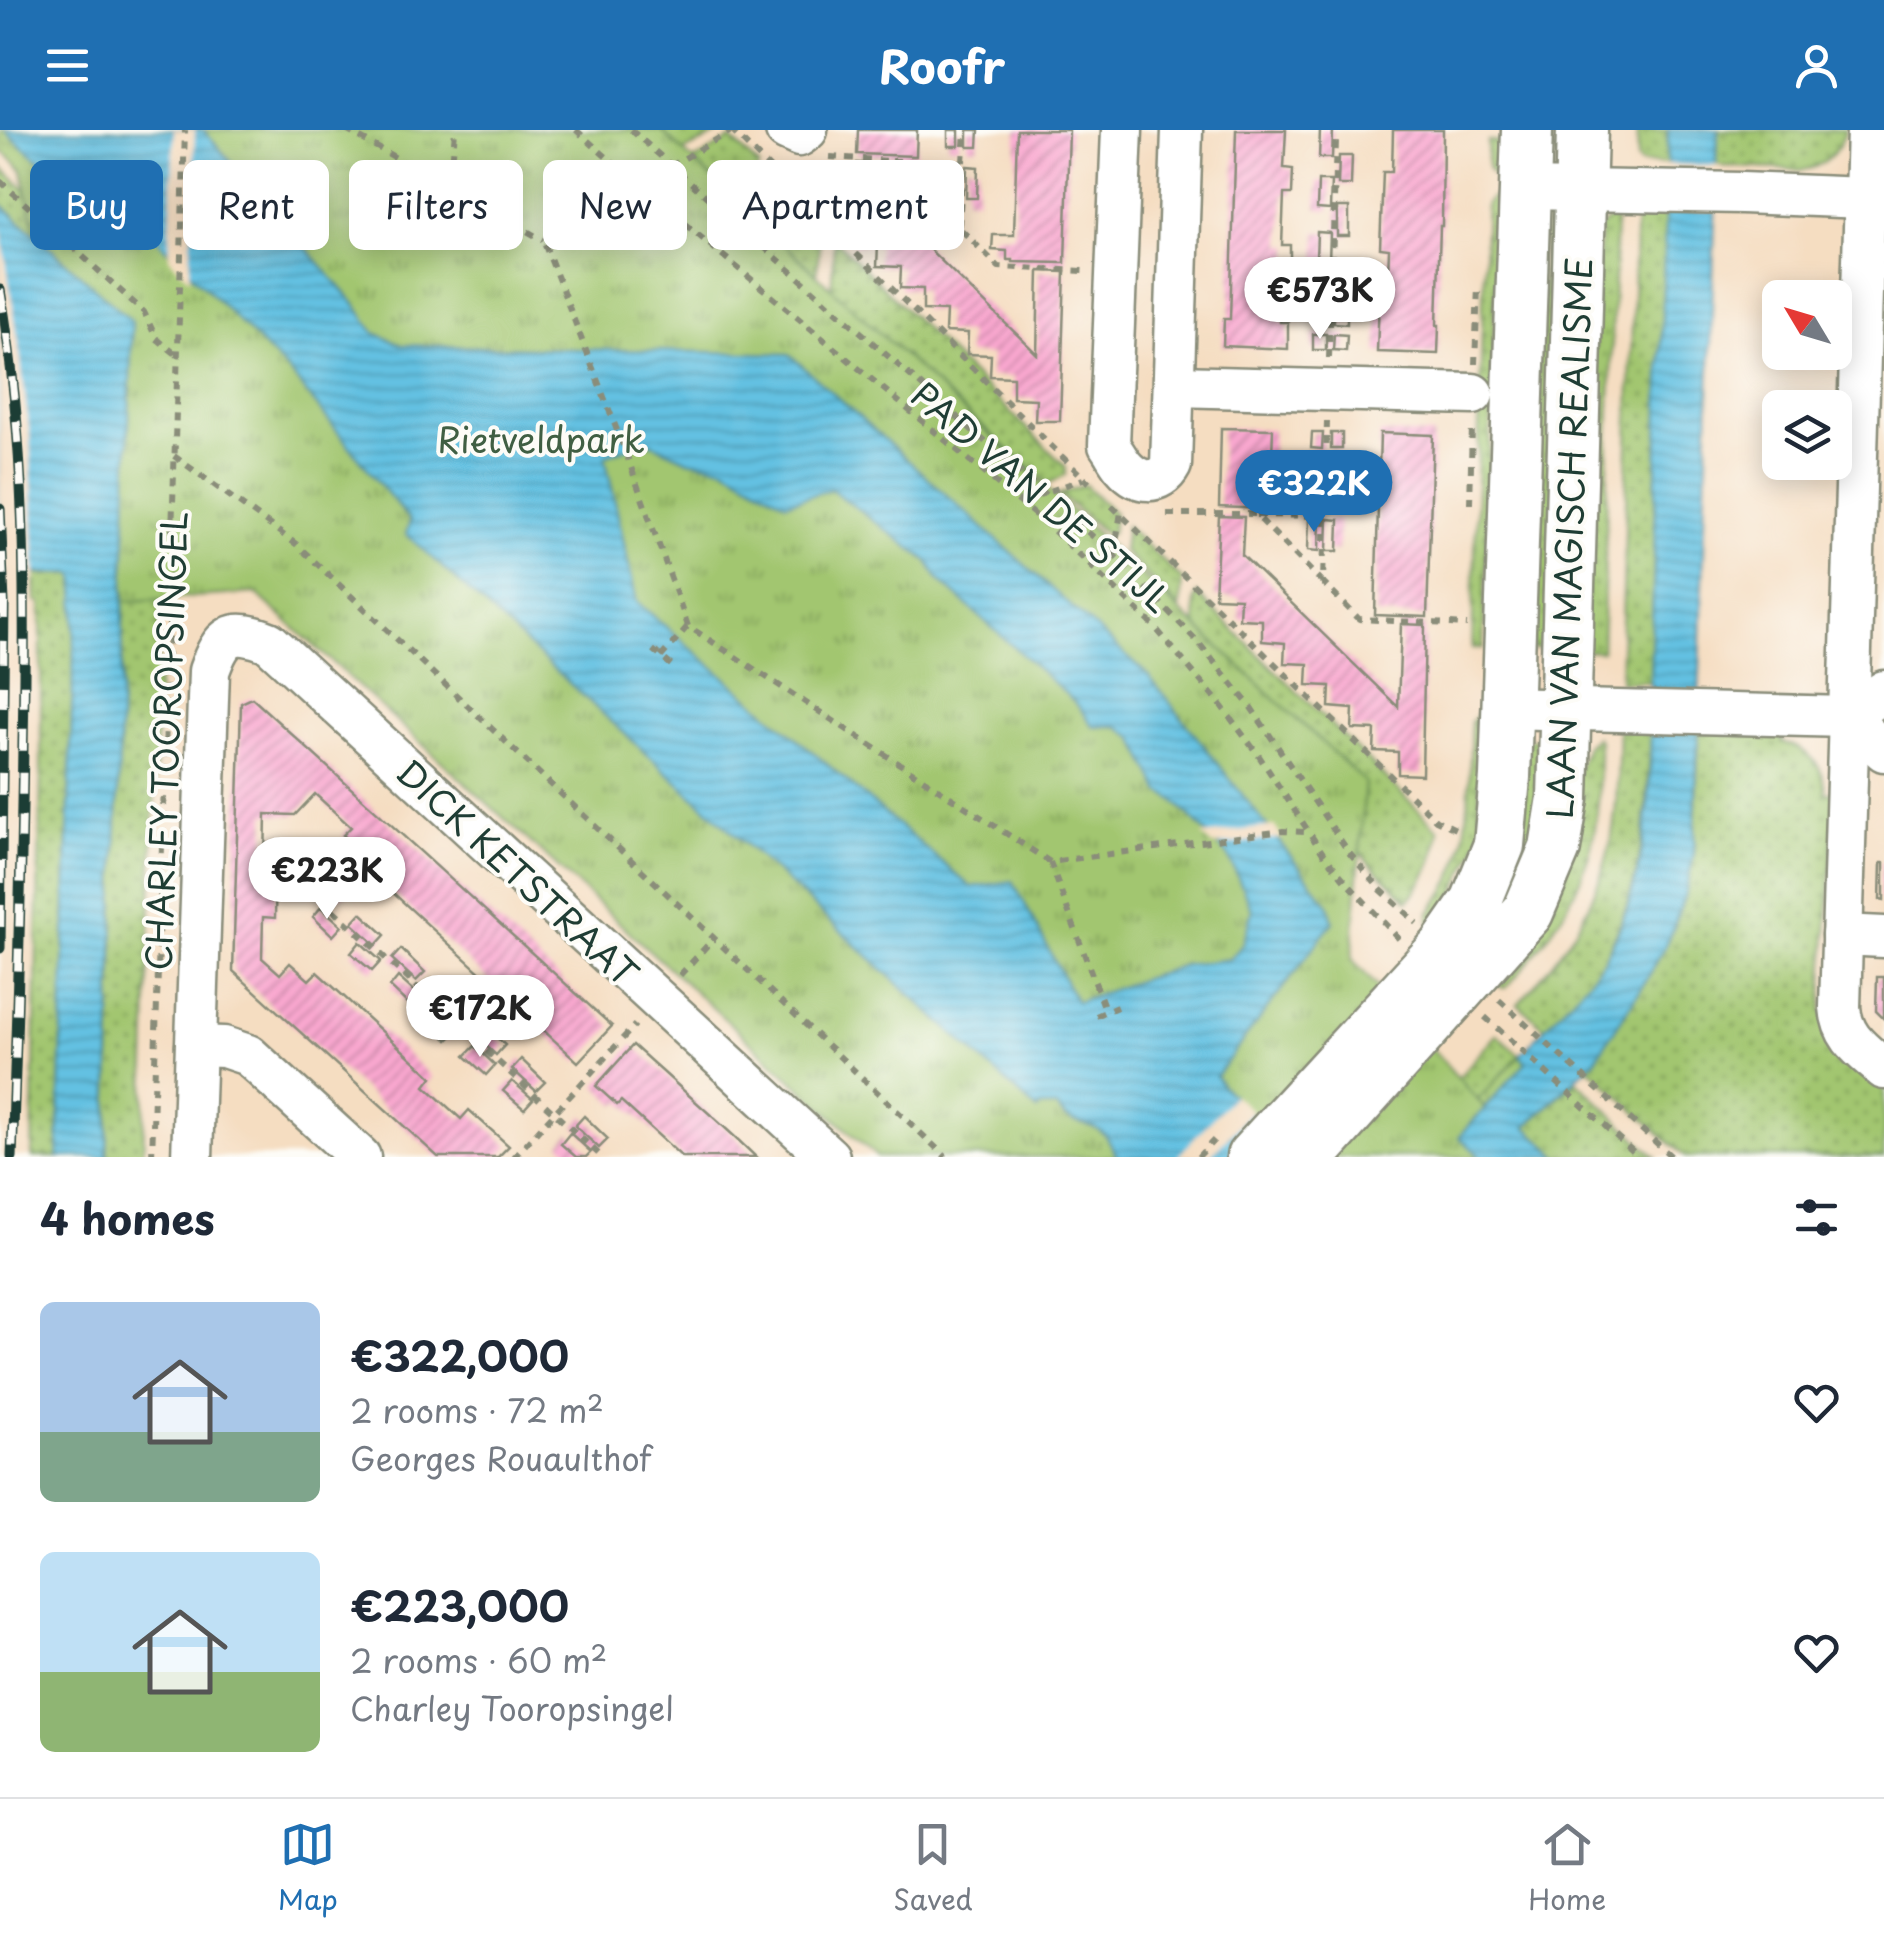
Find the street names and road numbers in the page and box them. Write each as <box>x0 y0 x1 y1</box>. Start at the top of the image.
street label: LAAN VAN MAGISCH REALISME <box>1532 256 1604 820</box>
street label: PAD VAN DE STIJL <box>900 368 1184 624</box>
street label: CHARLEY TOOROPSINGEL <box>131 511 199 971</box>
street label: DICK KETSTRAAT <box>385 746 651 998</box>

